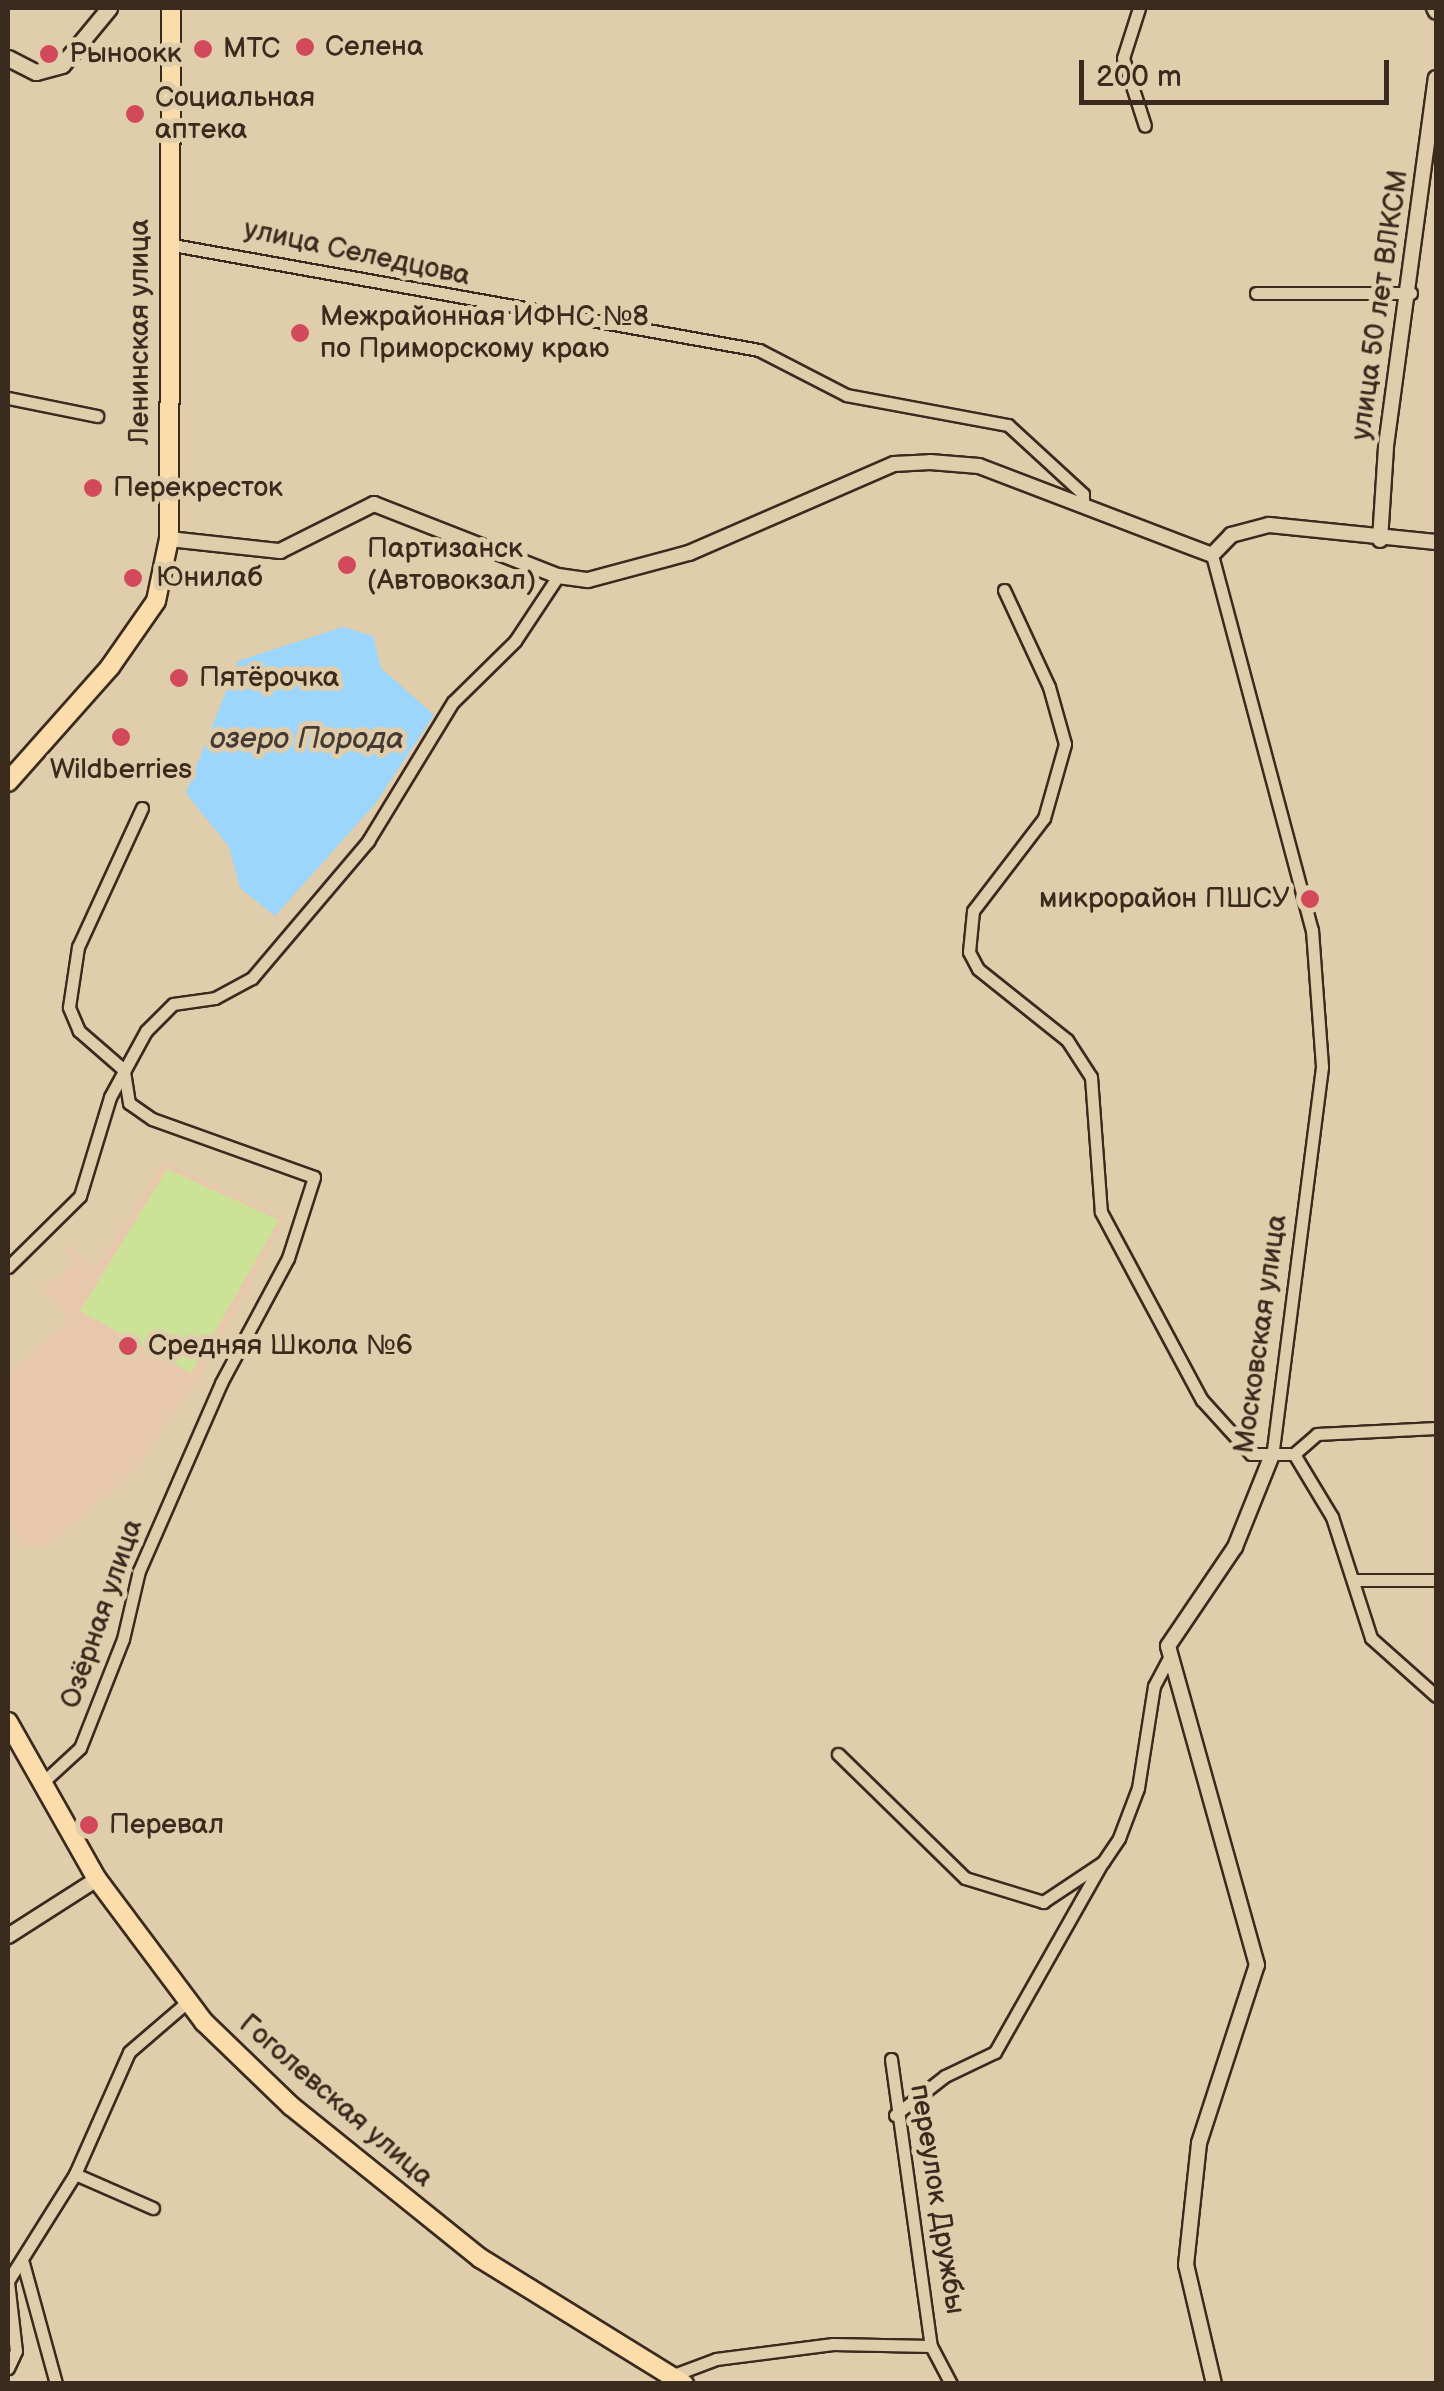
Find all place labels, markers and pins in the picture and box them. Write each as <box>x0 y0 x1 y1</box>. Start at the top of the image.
place label: Селена <box>325 30 423 64</box>
place label: МТС <box>223 32 280 66</box>
marker: Селена <box>294 36 316 58</box>
place label: Рыноокк <box>69 37 182 71</box>
marker: МТС <box>192 38 214 60</box>
marker: Рыноокк <box>38 43 60 65</box>
place label: Социальная аптека <box>155 81 315 147</box>
marker: Социальная аптека <box>124 103 146 125</box>
place label: Межрайонная ИФНС №8 по Приморскому краю <box>320 300 649 366</box>
marker: Межрайонная ИФНС №8 по Приморскому краю <box>289 322 311 344</box>
place label: Перекресток <box>113 471 283 505</box>
marker: Перекресток <box>82 477 104 499</box>
place label: Партизанск (Автовокзал) <box>367 532 536 598</box>
marker: Партизанск (Автовокзал) <box>336 554 358 576</box>
place label: Юнилаб <box>156 561 263 595</box>
marker: Юнилаб <box>120 565 146 591</box>
place label: Пятёрочка <box>199 661 339 695</box>
marker: Пятёрочка <box>168 667 190 689</box>
marker: Wildberries <box>110 726 132 748</box>
place label: Wildberries <box>50 753 192 787</box>
place label: микрорайон ПШСУ <box>1039 882 1290 916</box>
marker: микрорайон ПШСУ <box>1299 888 1321 910</box>
place label: Средняя Школа №6 <box>148 1329 413 1363</box>
marker: Средняя Школа №6 <box>117 1335 139 1357</box>
place label: Перевал <box>109 1808 224 1842</box>
marker: Перевал <box>78 1814 100 1836</box>

